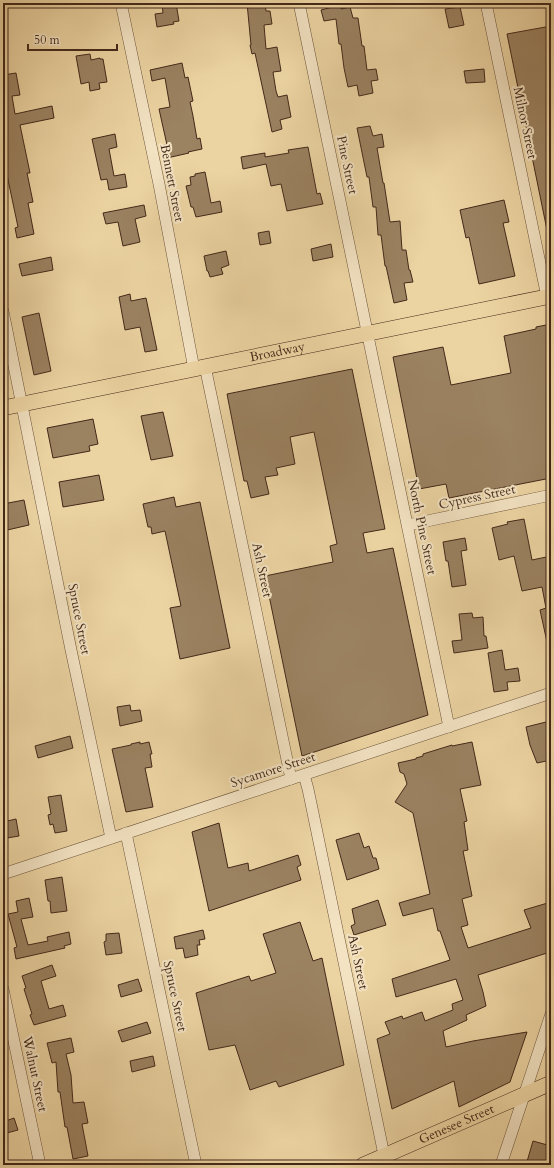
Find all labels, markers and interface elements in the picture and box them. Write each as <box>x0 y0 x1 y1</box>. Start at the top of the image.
scale bar <box>28 26 117 52</box>
text: 50 m <box>34 32 61 48</box>
street label: Milnor Street <box>509 85 541 161</box>
street label: Pine Street <box>332 134 362 196</box>
street label: Bennett Street <box>156 143 188 223</box>
street label: Broadway <box>248 337 307 366</box>
street label: North Pine Street <box>403 478 441 576</box>
street label: Cypress Street <box>437 480 517 514</box>
street label: Ash Street <box>247 541 277 599</box>
street label: Spruce Street <box>63 582 95 656</box>
street label: Sycamore Street <box>228 748 318 792</box>
street label: Ash Street <box>343 933 373 991</box>
street label: Spruce Street <box>159 959 191 1033</box>
street label: Walnut Street <box>18 1034 52 1113</box>
street label: Genesee Street <box>416 1100 497 1149</box>

